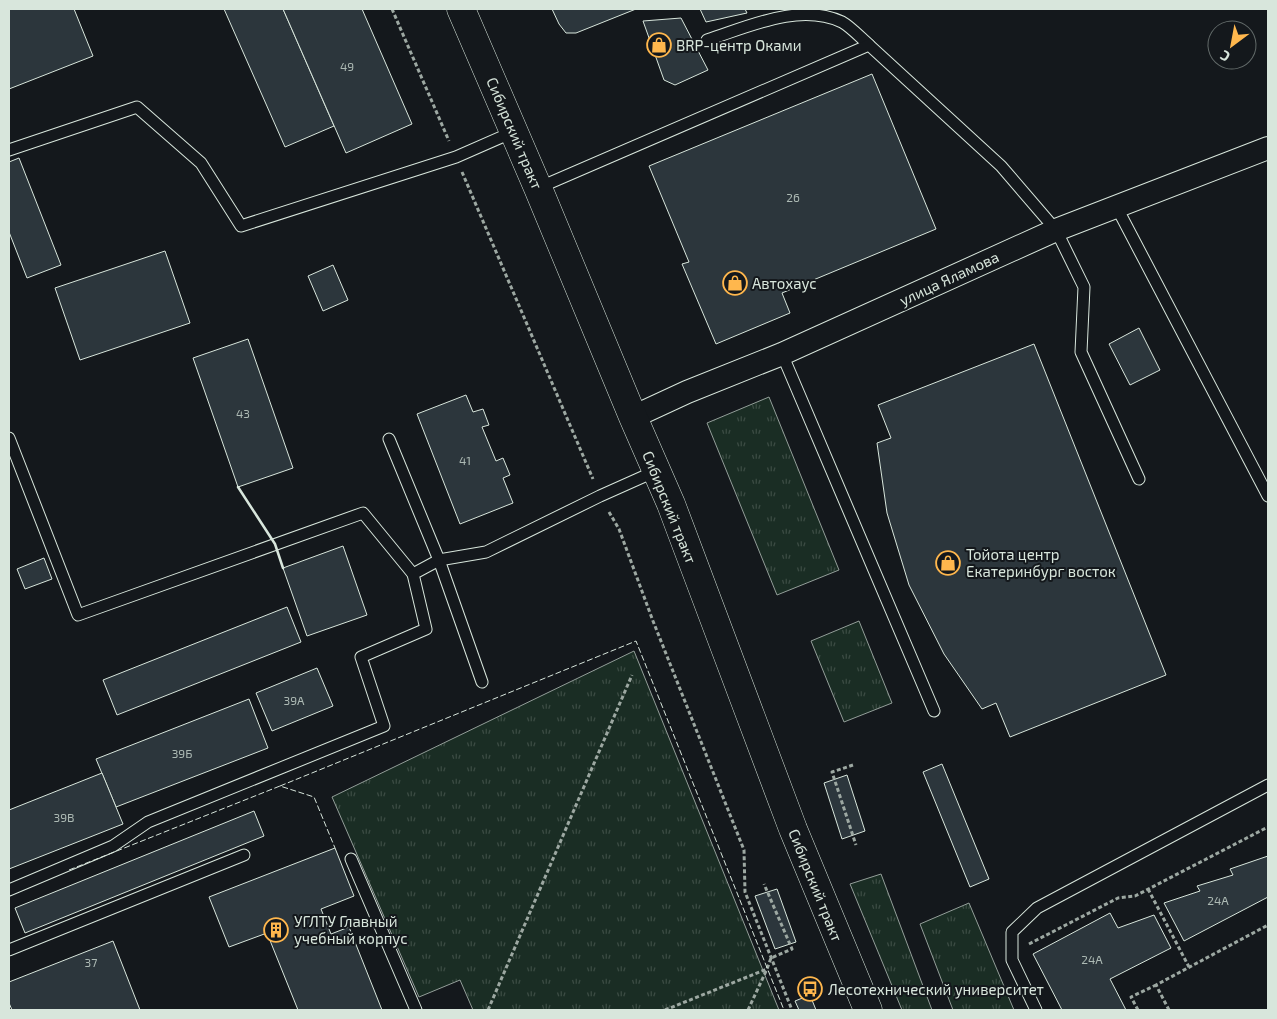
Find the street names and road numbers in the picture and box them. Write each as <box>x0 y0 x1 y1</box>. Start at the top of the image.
street label: Сибирский тракт <box>483 74 547 192</box>
street label: улица Яламова <box>896 247 1002 310</box>
street label: Сибирский тракт <box>639 448 701 566</box>
street label: Сибирский тракт <box>785 826 847 944</box>

